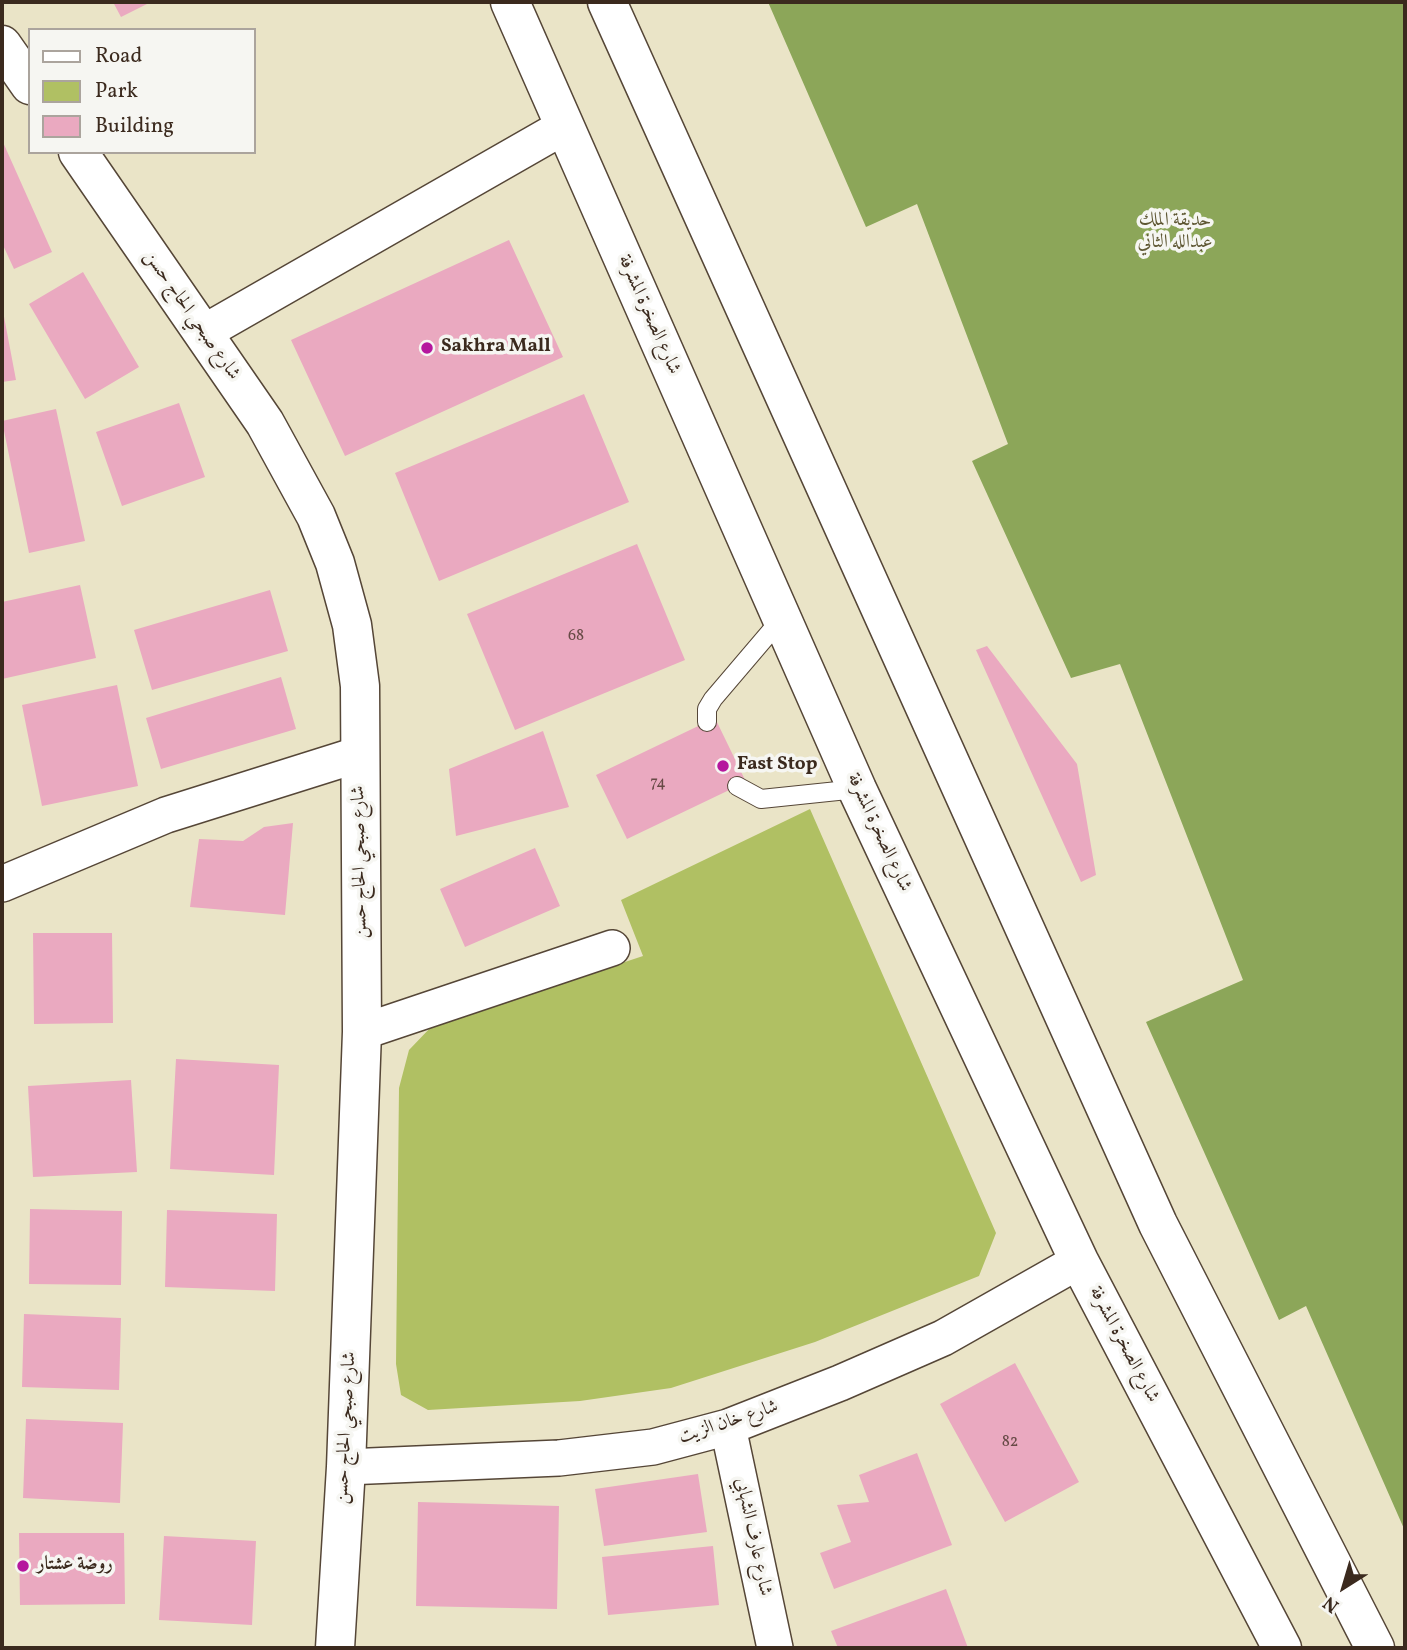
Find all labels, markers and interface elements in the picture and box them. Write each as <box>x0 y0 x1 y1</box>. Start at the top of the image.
legend <box>28 28 256 154</box>
text: Road <box>95 42 142 71</box>
text: Park <box>95 77 138 106</box>
text: Building <box>95 112 174 141</box>
park label: حديقة الملك عبدالله الثاني <box>1138 211 1212 255</box>
street label: شارع صبحي الحاج حسن <box>138 247 244 385</box>
street label: شارع الصخرة المشرفة <box>611 252 685 378</box>
place label: Sakhra Mall <box>441 337 551 359</box>
marker: Sakhra Mall <box>419 340 435 356</box>
house number: 68 <box>568 627 584 647</box>
place label: Fast Stop <box>737 755 817 777</box>
marker: Fast Stop <box>715 758 731 774</box>
street label: شارع الصخرة المشرفة <box>841 770 915 896</box>
house number: 74 <box>650 774 666 794</box>
street label: شارع صبحي الحاج حسن <box>348 785 374 939</box>
street label: شارع الصخرة المشرفة <box>1083 1283 1163 1407</box>
street label: شارع صبحي الحاج حسن <box>332 1351 362 1505</box>
street label: شارع خان الزيت <box>677 1396 781 1450</box>
house number: 82 <box>1002 1433 1018 1453</box>
street label: شارع عارف الشهابي <box>728 1476 776 1598</box>
north arrow <box>1309 1552 1379 1622</box>
place label: روضة عشتار <box>37 1555 113 1577</box>
marker: روضة عشتار <box>15 1558 31 1574</box>
text: N <box>1318 1589 1345 1618</box>

